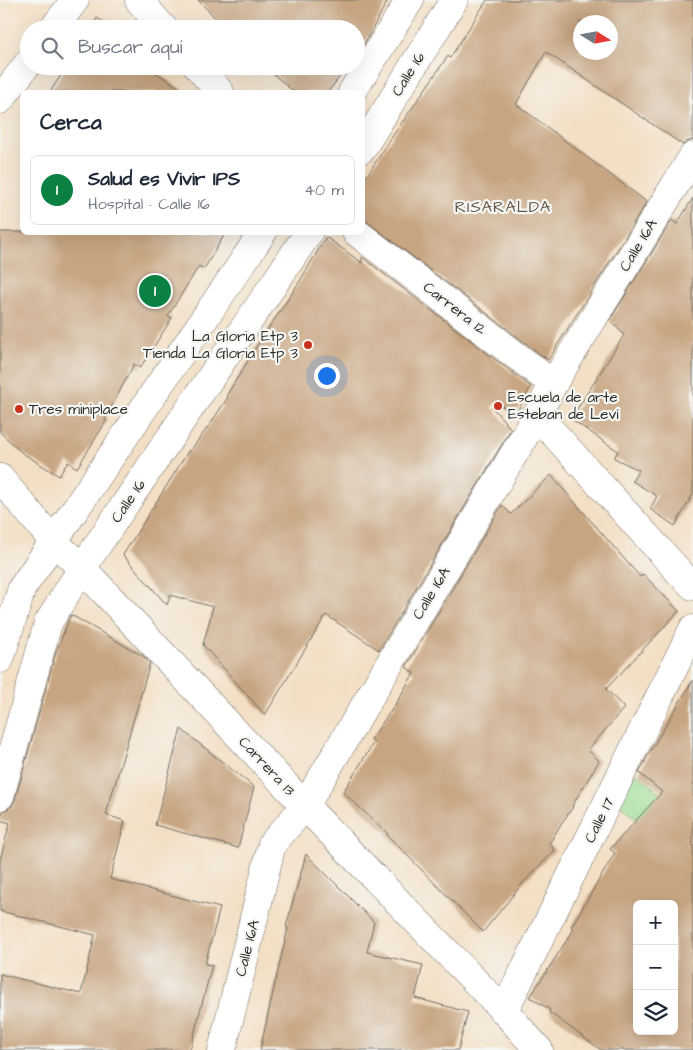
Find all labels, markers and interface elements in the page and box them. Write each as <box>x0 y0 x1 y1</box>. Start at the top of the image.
north arrow <box>573 15 618 60</box>
search box <box>20 20 365 75</box>
icon: search <box>38 34 66 62</box>
text: Buscar aquí <box>78 34 182 61</box>
street label: Calle 16 <box>387 48 430 100</box>
text: Cerca <box>40 108 102 137</box>
text: Salud es Vivir IPS <box>88 166 240 193</box>
text: 1 <box>56 179 58 201</box>
text: 40 m <box>304 179 344 201</box>
text: Hospital · Calle 16 <box>88 193 210 215</box>
district label: RISARALDA <box>455 196 551 218</box>
street label: Calle 16A <box>614 215 663 276</box>
pin: 1 <box>139 272 171 310</box>
street label: Carrera 12 <box>419 277 491 340</box>
place label: La Gloria Etp 3 Tienda La Gloria Etp 3 <box>143 326 298 364</box>
marker: La Gloria Etp 3 Tienda La Gloria Etp 3 <box>302 339 314 351</box>
your location <box>314 363 340 389</box>
place label: Escuela de arte Esteban de Leví <box>508 387 619 425</box>
place label: Tres miniplace <box>29 399 128 420</box>
marker: Escuela de arte Esteban de Leví <box>492 400 504 412</box>
marker: Tres miniplace <box>13 403 25 415</box>
street label: Calle 16 <box>106 475 151 527</box>
street label: Calle 16A <box>407 563 456 624</box>
street label: Carrera 13 <box>234 732 300 801</box>
street label: Calle 17 <box>579 794 619 847</box>
map controls <box>633 900 678 1035</box>
button: + <box>633 900 678 945</box>
street label: Calle 16A <box>230 917 265 979</box>
button: − <box>633 945 678 990</box>
button: layers <box>633 990 678 1035</box>

